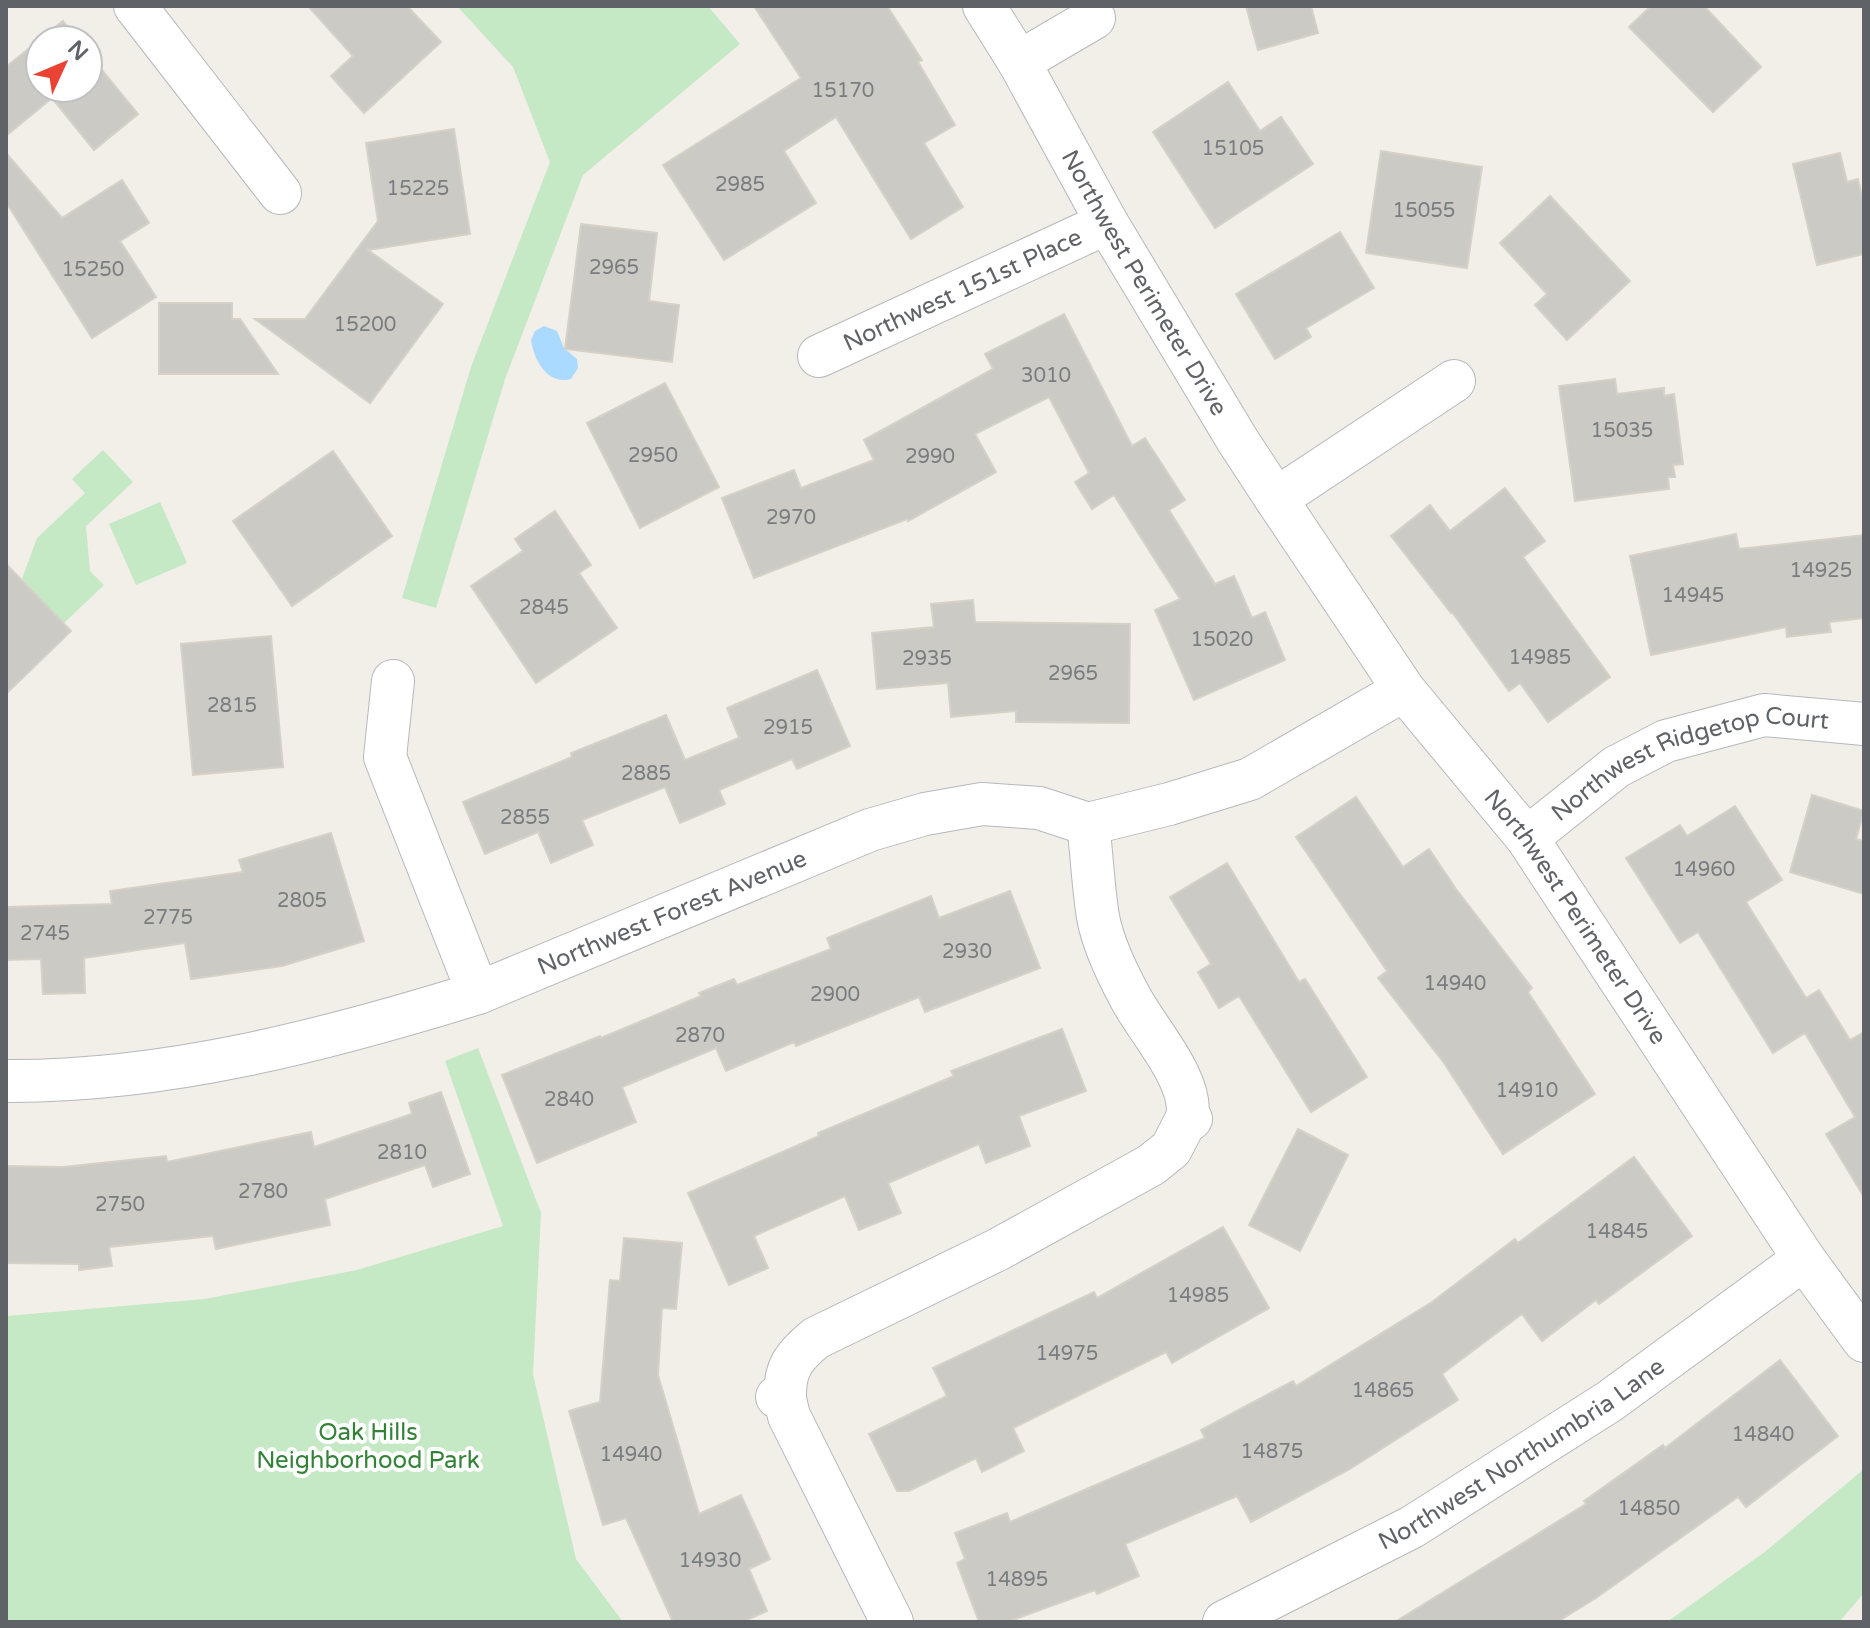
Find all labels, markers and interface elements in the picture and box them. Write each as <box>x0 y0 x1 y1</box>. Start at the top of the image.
north arrow <box>24 24 104 104</box>
text: N <box>62 35 93 66</box>
house number: 15170 <box>812 79 874 103</box>
house number: 15105 <box>1202 137 1264 161</box>
street label: Northwest Perimeter Drive <box>1055 145 1233 421</box>
house number: 2985 <box>715 173 765 197</box>
house number: 15225 <box>387 177 449 201</box>
house number: 15055 <box>1393 199 1455 223</box>
street label: Northwest 151st Place <box>839 223 1087 358</box>
house number: 2965 <box>589 256 639 280</box>
house number: 15250 <box>62 258 124 282</box>
house number: 15200 <box>334 313 396 337</box>
house number: 3010 <box>1021 364 1071 388</box>
house number: 15035 <box>1591 419 1653 443</box>
house number: 2950 <box>628 444 678 468</box>
house number: 2990 <box>905 445 955 469</box>
house number: 2970 <box>766 506 816 530</box>
house number: 14925 <box>1790 559 1852 583</box>
house number: 14945 <box>1662 584 1724 608</box>
house number: 2845 <box>519 596 569 620</box>
house number: 15020 <box>1191 628 1253 652</box>
house number: 14985 <box>1509 646 1571 670</box>
house number: 2935 <box>902 647 952 671</box>
house number: 2965 <box>1048 662 1098 686</box>
house number: 2815 <box>207 694 257 718</box>
street label: Northwest Ridgetop Court <box>1546 701 1830 828</box>
house number: 2915 <box>763 716 813 740</box>
house number: 2885 <box>621 762 671 786</box>
street label: Northwest Perimeter Drive <box>1478 784 1673 1050</box>
house number: 2855 <box>500 806 550 830</box>
street label: Northwest Forest Avenue <box>533 844 811 982</box>
house number: 14960 <box>1673 858 1735 882</box>
house number: 2805 <box>277 889 327 913</box>
house number: 2775 <box>143 906 193 930</box>
house number: 2745 <box>20 922 70 946</box>
house number: 2930 <box>942 940 992 964</box>
house number: 14940 <box>1424 972 1486 996</box>
house number: 2900 <box>810 983 860 1007</box>
house number: 2870 <box>675 1024 725 1048</box>
house number: 14910 <box>1496 1079 1558 1103</box>
house number: 2840 <box>544 1088 594 1112</box>
house number: 2810 <box>377 1141 427 1165</box>
house number: 2780 <box>238 1180 288 1204</box>
house number: 2750 <box>95 1193 145 1217</box>
house number: 14845 <box>1586 1220 1648 1244</box>
house number: 14985 <box>1167 1284 1229 1308</box>
house number: 14975 <box>1036 1342 1098 1366</box>
street label: Northwest Northumbria Lane <box>1374 1352 1670 1557</box>
house number: 14865 <box>1352 1379 1414 1403</box>
park label: Oak Hills Neighborhood Park <box>256 1418 480 1475</box>
house number: 14840 <box>1732 1423 1794 1447</box>
house number: 14875 <box>1241 1440 1303 1464</box>
house number: 14940 <box>600 1443 662 1467</box>
house number: 14850 <box>1618 1497 1680 1521</box>
house number: 14930 <box>679 1549 741 1573</box>
house number: 14895 <box>986 1568 1048 1592</box>

